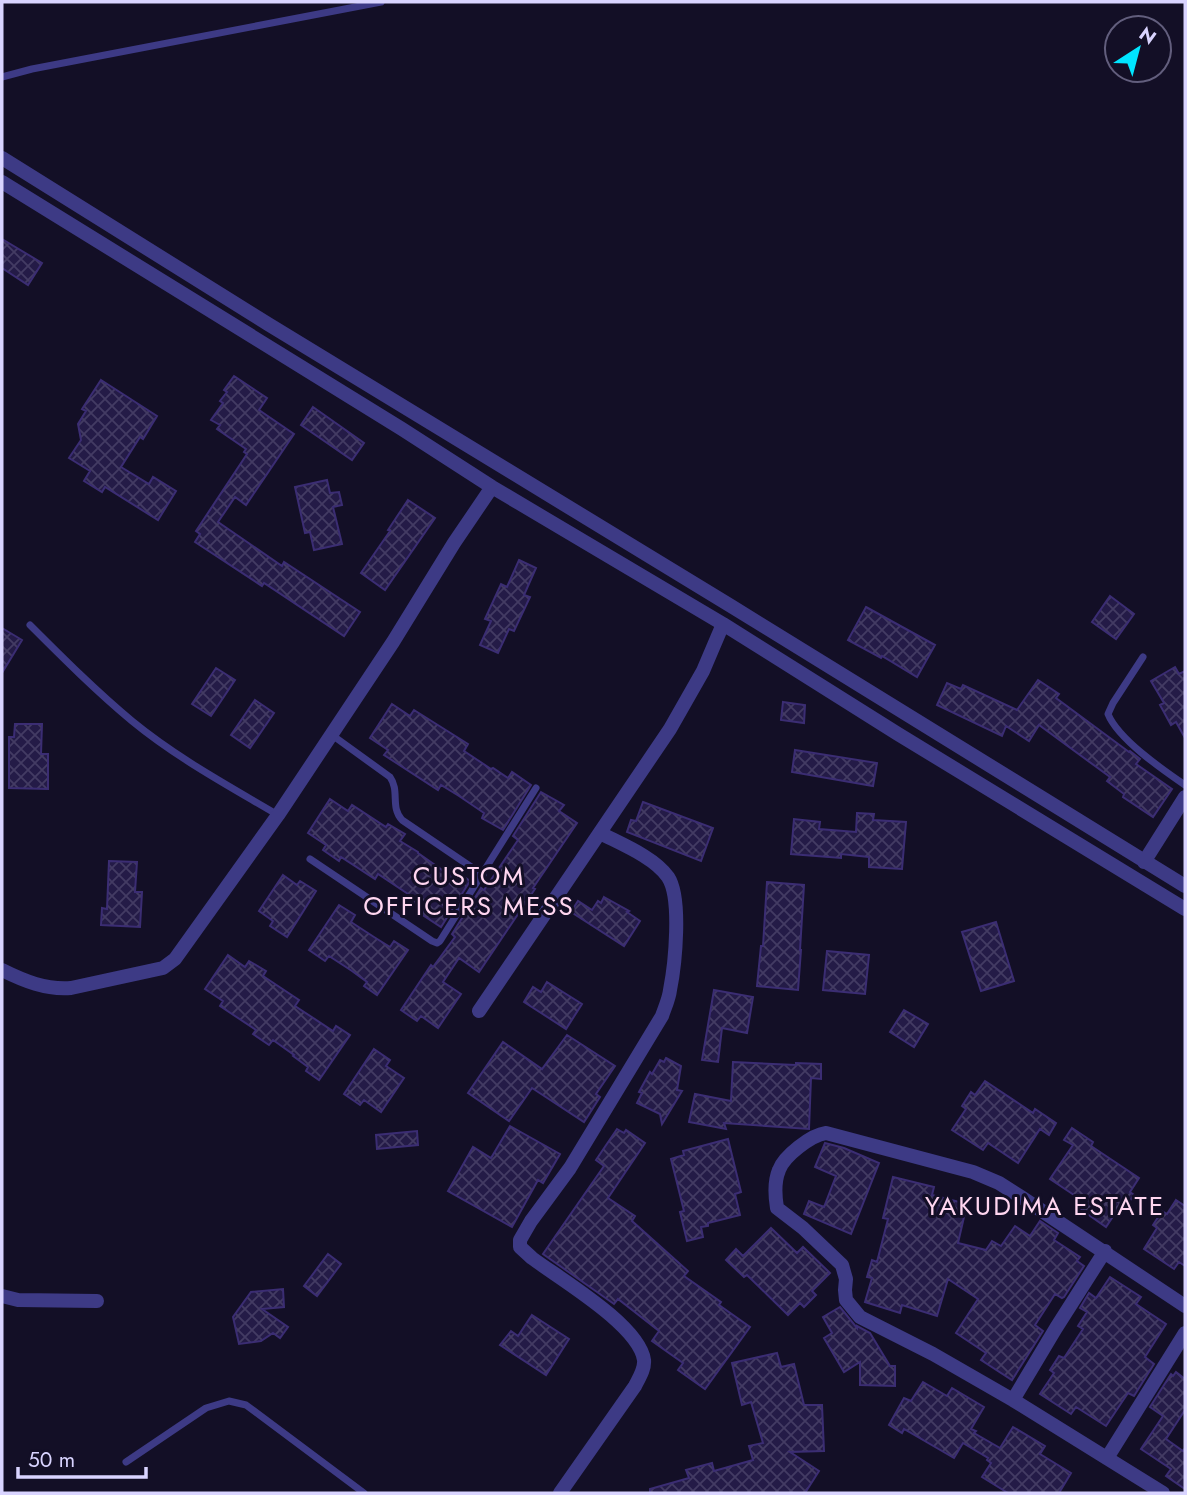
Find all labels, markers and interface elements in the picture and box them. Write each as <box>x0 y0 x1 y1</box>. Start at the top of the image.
north arrow <box>1103 14 1173 84</box>
text: N <box>1134 20 1162 51</box>
district label: CUSTOM OFFICERS MESS <box>363 857 575 925</box>
district label: YAKUDIMA ESTATE <box>925 1187 1165 1225</box>
scale bar <box>18 1436 145 1480</box>
text: 50 m <box>28 1445 75 1475</box>

